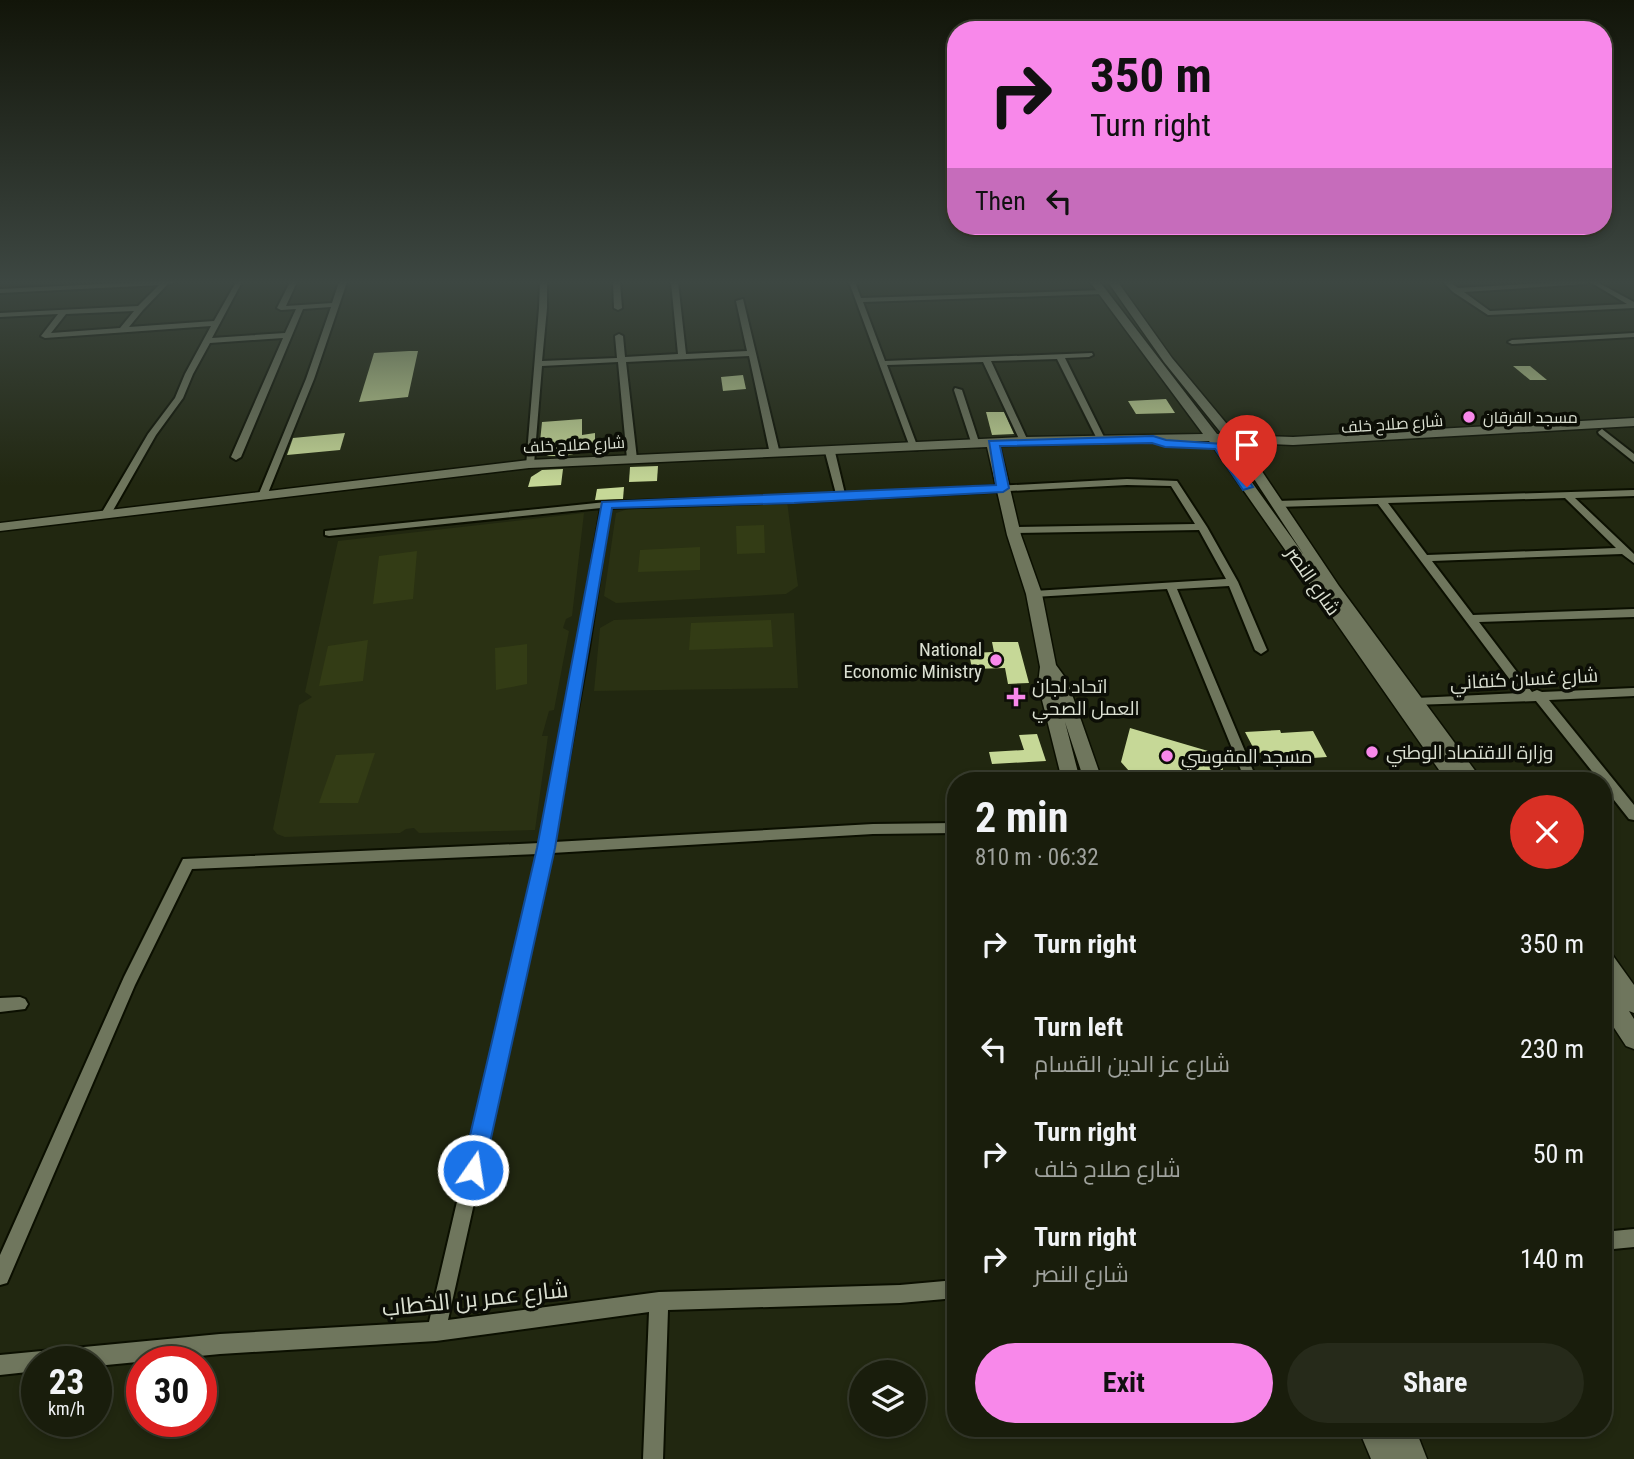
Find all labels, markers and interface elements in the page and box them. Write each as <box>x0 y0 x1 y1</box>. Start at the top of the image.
text: 350 m <box>1090 47 1212 104</box>
icon: right <box>975 49 1066 140</box>
text: Turn right <box>1090 106 1211 144</box>
icon: left <box>1040 182 1078 220</box>
text: Then <box>975 186 1026 216</box>
place label: مسجد الفرقان <box>1483 408 1578 428</box>
marker: مسجد الفرقان <box>1461 409 1477 425</box>
street label: شارع صلاح خلف <box>1340 411 1444 439</box>
pin <box>1217 415 1277 487</box>
icon: arrive <box>1228 426 1266 464</box>
street label: شارع صلاح خلف <box>522 433 626 459</box>
street label: شارع النصر <box>1279 541 1345 621</box>
place label: National Economic Ministry <box>843 638 982 683</box>
marker: National Economic Ministry <box>988 652 1004 668</box>
street label: شارع غسان كنفاني <box>1449 664 1599 697</box>
place label: اتحاد لجان العمل الصحي <box>1032 675 1140 723</box>
marker: اتحاد لجان العمل الصحي <box>1006 687 1026 707</box>
place label: وزارة الاقتصاد الوطني <box>1386 741 1553 767</box>
marker: وزارة الاقتصاد الوطني <box>1364 744 1380 760</box>
place label: مسجد المقوسي <box>1181 745 1312 771</box>
marker: مسجد المقوسي <box>1159 748 1175 764</box>
text: 2 min <box>975 793 1068 842</box>
button: close <box>1510 795 1584 869</box>
text: 810 m · 06:32 <box>975 844 1099 871</box>
icon: right <box>975 925 1013 963</box>
text: Turn right <box>1034 929 1136 959</box>
text: 350 m <box>1520 929 1584 959</box>
text: Turn left <box>1034 1012 1123 1042</box>
icon: left <box>975 1030 1013 1068</box>
text: 230 m <box>1520 1034 1584 1064</box>
text: شارع عز الدين القسام <box>1034 1051 1230 1078</box>
text: Turn right <box>1034 1117 1136 1147</box>
position arrow <box>436 1133 510 1207</box>
icon: right <box>975 1135 1013 1173</box>
text: 50 m <box>1533 1139 1584 1169</box>
text: شارع صلاح خلف <box>1034 1156 1181 1183</box>
text: Turn right <box>1034 1222 1136 1252</box>
icon: right <box>975 1240 1013 1278</box>
text: 140 m <box>1520 1244 1584 1274</box>
text: شارع النصر <box>1034 1261 1129 1288</box>
street label: شارع عمر بن الخطاب <box>380 1276 570 1324</box>
button: Exit <box>975 1343 1273 1423</box>
button: Share <box>1287 1343 1584 1423</box>
speed limit sign: 30 <box>126 1346 217 1437</box>
map controls <box>849 1360 926 1437</box>
button: layers <box>849 1360 926 1437</box>
text: 23 <box>49 1362 84 1403</box>
text: km/h <box>48 1398 85 1419</box>

